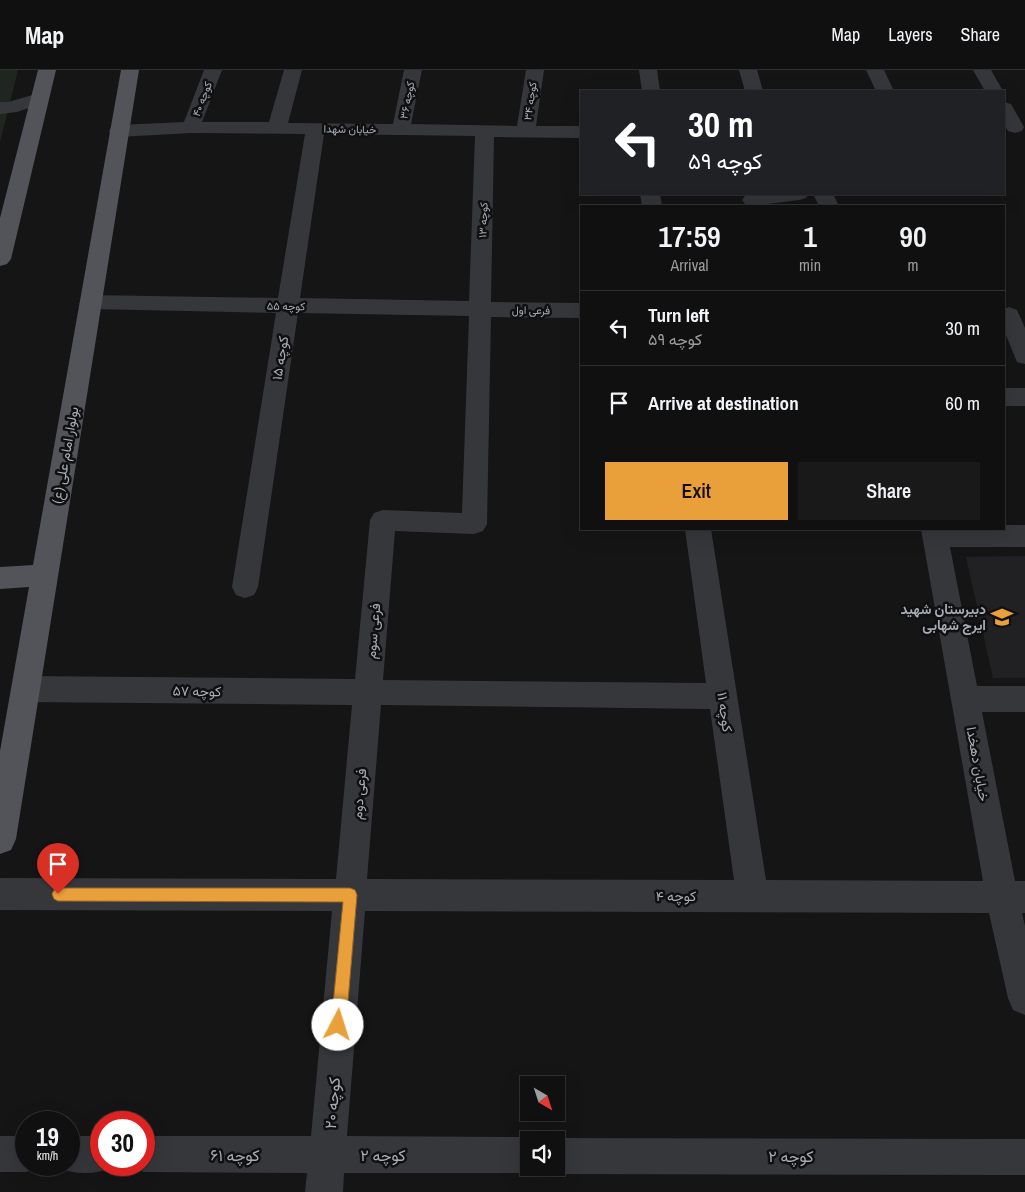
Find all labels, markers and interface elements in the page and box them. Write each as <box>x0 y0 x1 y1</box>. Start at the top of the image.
text: Map <box>25 19 64 51</box>
text: Map <box>832 22 860 47</box>
text: Layers <box>888 22 933 47</box>
text: Share <box>961 22 1000 47</box>
street label: کوچه ۴۰ <box>189 79 216 119</box>
street label: کوچه ۳۶ <box>397 80 418 120</box>
street label: کوچه ۳۴ <box>520 81 541 121</box>
text: 30 m <box>688 101 753 148</box>
icon: left <box>605 110 670 175</box>
street label: خیابان شهدا <box>323 122 377 136</box>
text: کوچه ۵۹ <box>688 146 762 176</box>
street label: کوچه ۱۳ <box>475 202 492 238</box>
text: 17:59 <box>658 216 721 256</box>
text: 1 <box>803 216 817 256</box>
text: 90 <box>899 216 927 256</box>
text: Arrival <box>671 254 709 276</box>
text: min <box>799 254 821 276</box>
text: m <box>908 254 918 276</box>
street label: کوچه ۵۵ <box>267 299 305 314</box>
text: Turn left <box>648 302 709 328</box>
street label: فرعی اول <box>512 303 550 317</box>
icon: left <box>605 314 633 342</box>
text: 30 m <box>945 315 980 341</box>
text: کوچه ۵۹ <box>648 328 702 350</box>
street label: کوچه ۱۵ <box>268 335 293 382</box>
icon: arrive <box>605 389 633 417</box>
text: Arrive at destination <box>648 390 799 416</box>
text: 60 m <box>945 390 980 416</box>
street label: بولوار امام علی (ع) <box>48 405 84 505</box>
button: Exit <box>605 462 788 520</box>
button: Share <box>798 462 980 520</box>
place label: دبیرستان شهید ایرج شهابی <box>901 600 986 635</box>
street label: فرعی سوم <box>362 602 384 660</box>
school or university icon: دبیرستان شهید ایرج شهابی <box>989 604 1015 630</box>
street label: کوچه ۵۷ <box>172 682 222 701</box>
street label: کوچه ۱۱ <box>712 691 737 733</box>
street label: خیابان دهخدا <box>963 725 993 803</box>
street label: فرعی دوم <box>348 768 370 820</box>
pin <box>37 843 79 894</box>
icon: arrive <box>44 850 72 878</box>
street label: کوچه ۴ <box>656 887 696 906</box>
position arrow <box>311 998 363 1050</box>
street label: کوچه ۲۰ <box>319 1076 346 1130</box>
north arrow <box>520 1076 565 1121</box>
map controls <box>520 1076 565 1176</box>
speed limit sign: 30 <box>90 1111 155 1176</box>
text: 19 <box>36 1120 59 1154</box>
button: sound <box>520 1131 565 1176</box>
street label: کوچه ۶۱ <box>210 1144 260 1167</box>
street label: کوچه ۲ <box>360 1144 406 1167</box>
street label: کوچه ۲ <box>768 1145 814 1168</box>
text: km/h <box>37 1148 58 1164</box>

